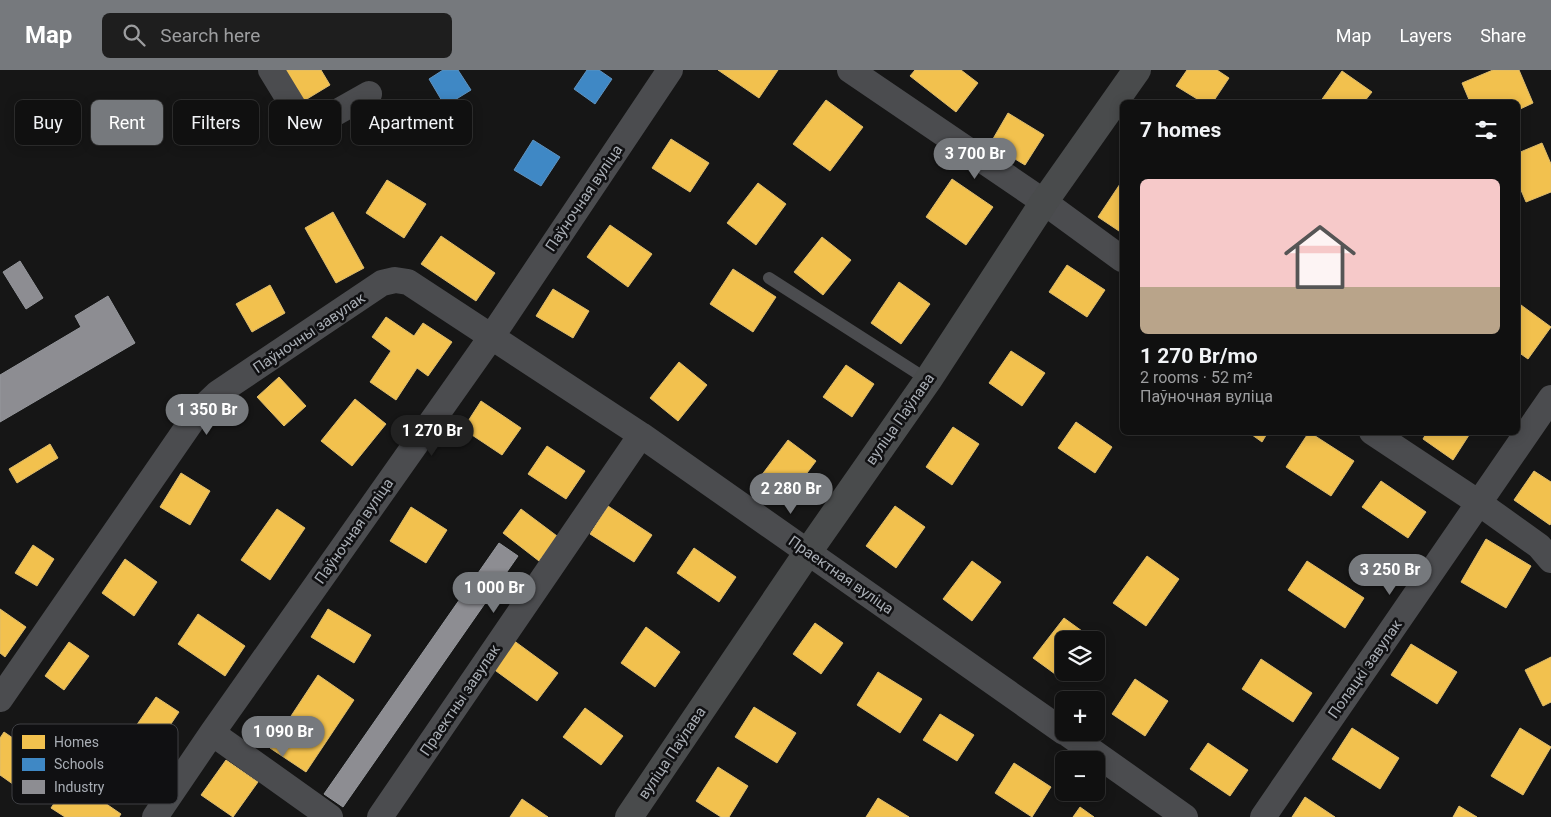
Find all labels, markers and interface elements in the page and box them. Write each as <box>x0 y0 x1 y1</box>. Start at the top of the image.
search box <box>102 13 452 58</box>
text: Map <box>25 21 72 49</box>
icon: search <box>120 21 148 49</box>
text: Search here <box>160 24 260 47</box>
text: Map <box>1336 25 1371 46</box>
text: Layers <box>1399 25 1452 46</box>
text: Share <box>1480 25 1526 46</box>
chip: Buy <box>15 100 81 145</box>
chip: Rent <box>91 100 163 145</box>
chip: Filters <box>173 100 259 145</box>
chip: New <box>269 100 341 145</box>
chip: Apartment <box>351 100 472 145</box>
icon: filters <box>1472 116 1500 144</box>
text: 7 homes <box>1140 118 1221 142</box>
pin: 3 700 Br <box>923 138 1027 180</box>
street label: Паўночная вуліца <box>542 141 626 255</box>
text: 3 700 Br <box>945 144 1005 163</box>
icon: home <box>1275 212 1365 302</box>
street label: Паўночны завулак <box>250 289 368 377</box>
text: 1 270 Br/mo <box>1140 344 1258 368</box>
text: 2 rooms · 52 m² <box>1140 368 1253 387</box>
street label: вуліца Паўлава <box>862 370 938 468</box>
text: Паўночная вуліца <box>1140 387 1273 406</box>
pin: 1 350 Br <box>155 394 259 436</box>
text: 1 350 Br <box>177 400 237 419</box>
pin: 1 270 Br <box>380 414 484 457</box>
text: 1 270 Br <box>402 421 462 440</box>
pin: 2 280 Br <box>739 472 843 515</box>
street label: Паўночная вуліца <box>311 475 397 587</box>
text: 2 280 Br <box>761 479 821 498</box>
street label: Праектная вуліца <box>785 532 897 618</box>
pin: 3 250 Br <box>1338 554 1442 596</box>
text: 3 250 Br <box>1360 560 1420 579</box>
pin: 1 000 Br <box>442 572 546 614</box>
text: 1 000 Br <box>464 578 524 597</box>
street label: Полацкі завулак <box>1324 616 1406 722</box>
map controls <box>1055 631 1105 801</box>
button: layers <box>1055 631 1105 681</box>
street label: Праектны завулак <box>416 641 504 759</box>
button: + <box>1055 691 1105 741</box>
street label: вуліца Паўлава <box>634 703 710 803</box>
pin: 1 090 Br <box>231 716 335 758</box>
text: 1 090 Br <box>253 722 313 741</box>
legend <box>12 724 178 804</box>
text: Homes <box>54 734 99 750</box>
button: − <box>1055 751 1105 801</box>
text: Schools <box>54 756 104 772</box>
text: Industry <box>54 779 105 795</box>

